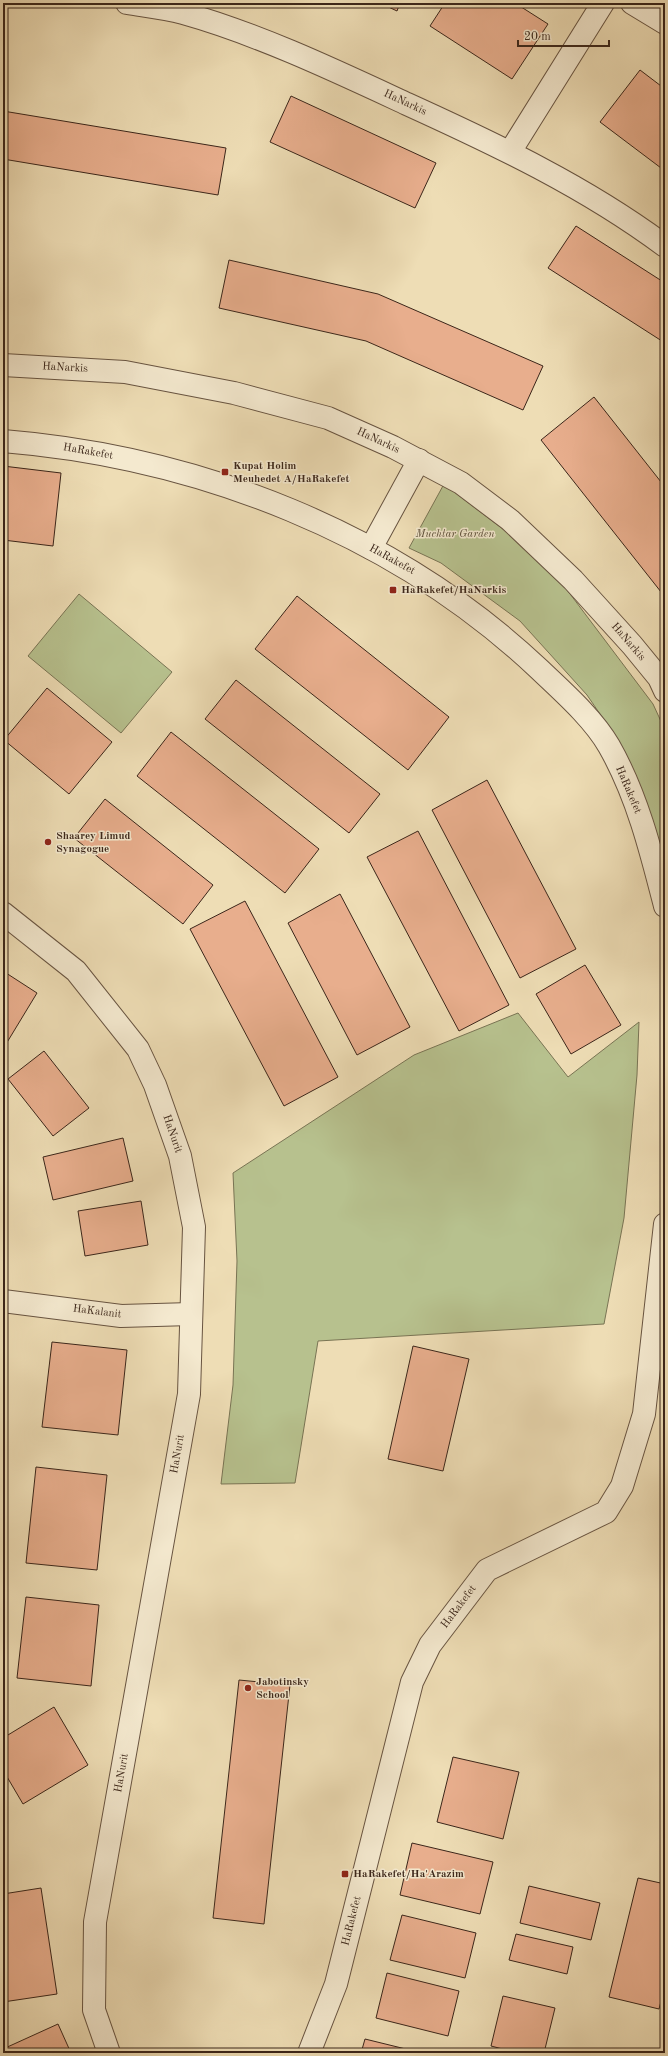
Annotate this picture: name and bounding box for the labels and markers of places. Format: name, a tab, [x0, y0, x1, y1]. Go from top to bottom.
place label: Kupat Holim Meuhedet A/HaRakefet	[233, 461, 350, 485]
marker: Kupat Holim Meuhedet A/HaRakefet	[220, 467, 230, 477]
marker: HaRakefet/HaNarkis	[388, 585, 398, 595]
place label: HaRakefet/HaNarkis	[401, 585, 506, 596]
place label: Shaarey Limud Synagogue	[56, 831, 130, 855]
marker: Shaarey Limud Synagogue	[43, 837, 53, 847]
place label: Jabotinsky School	[256, 1677, 309, 1701]
marker: Jabotinsky School	[243, 1683, 253, 1693]
marker: HaRakefet/Ha'Arazim	[340, 1869, 350, 1879]
place label: HaRakefet/Ha'Arazim	[353, 1869, 464, 1880]

